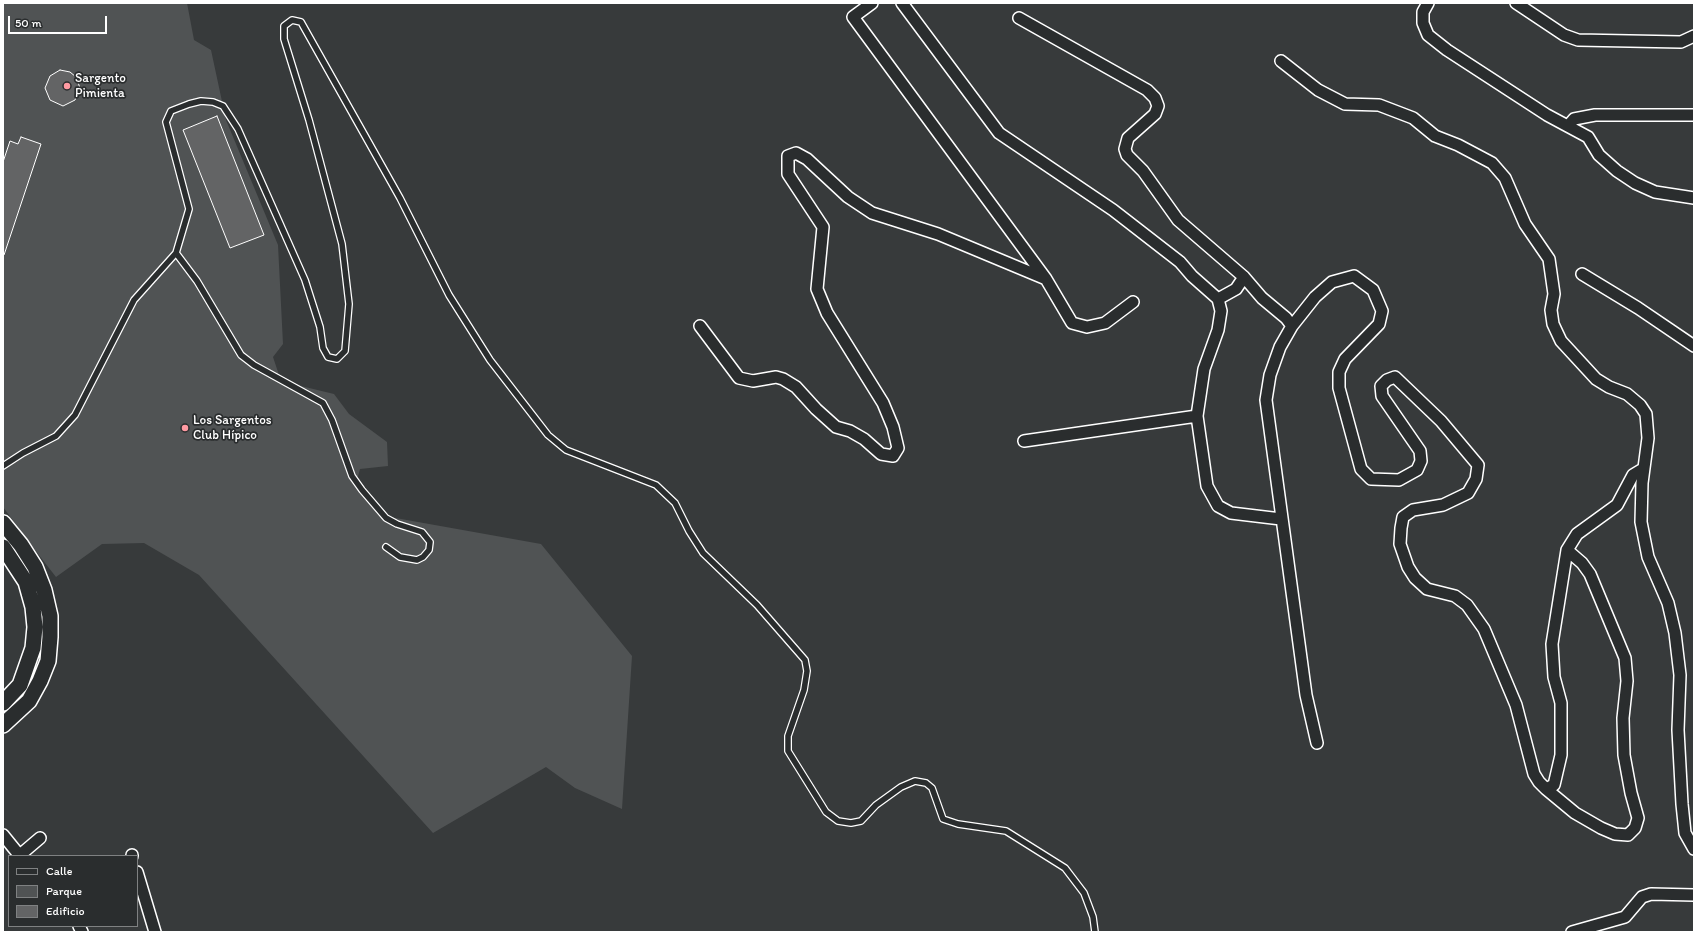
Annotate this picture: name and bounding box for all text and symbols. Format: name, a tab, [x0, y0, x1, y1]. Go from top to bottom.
scale bar	[10, 8, 109, 34]
text: 50 m	[15, 16, 41, 30]
place label: Sargento Pimienta	[75, 71, 126, 102]
marker: Sargento Pimienta	[62, 81, 72, 91]
place label: Los Sargentos Club Hípico	[193, 413, 272, 444]
marker: Los Sargentos Club Hípico	[180, 423, 190, 433]
legend	[8, 855, 138, 927]
text: Calle	[46, 864, 72, 878]
text: Parque	[46, 884, 82, 898]
text: Edificio	[46, 904, 85, 918]

